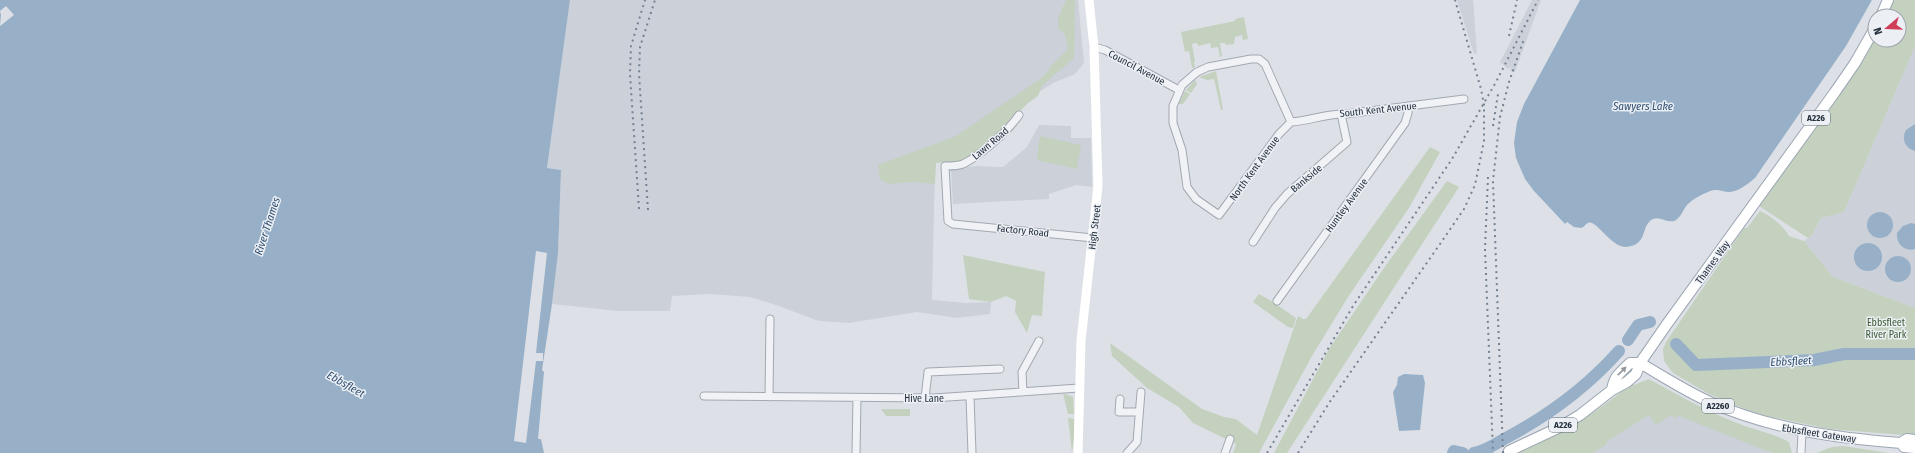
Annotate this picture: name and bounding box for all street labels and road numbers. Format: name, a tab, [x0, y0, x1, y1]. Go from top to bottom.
street label: Council Avenue	[1106, 48, 1167, 88]
street label: South Kent Avenue	[1339, 100, 1417, 120]
road number: A226	[1802, 111, 1830, 125]
street label: Lawn Road	[970, 125, 1011, 163]
street label: North Kent Avenue	[1227, 134, 1282, 203]
street label: Bankside	[1288, 162, 1325, 195]
street label: Huntley Avenue	[1323, 176, 1371, 235]
street label: High Street	[1086, 203, 1104, 250]
street label: Factory Road	[996, 222, 1050, 240]
street label: Thames Way	[1693, 238, 1733, 287]
street label: Hive Lane	[904, 393, 944, 405]
road number: A2260	[1702, 399, 1734, 413]
road number: A226	[1549, 418, 1577, 432]
street label: Ebbsfleet Gateway	[1781, 422, 1857, 446]

